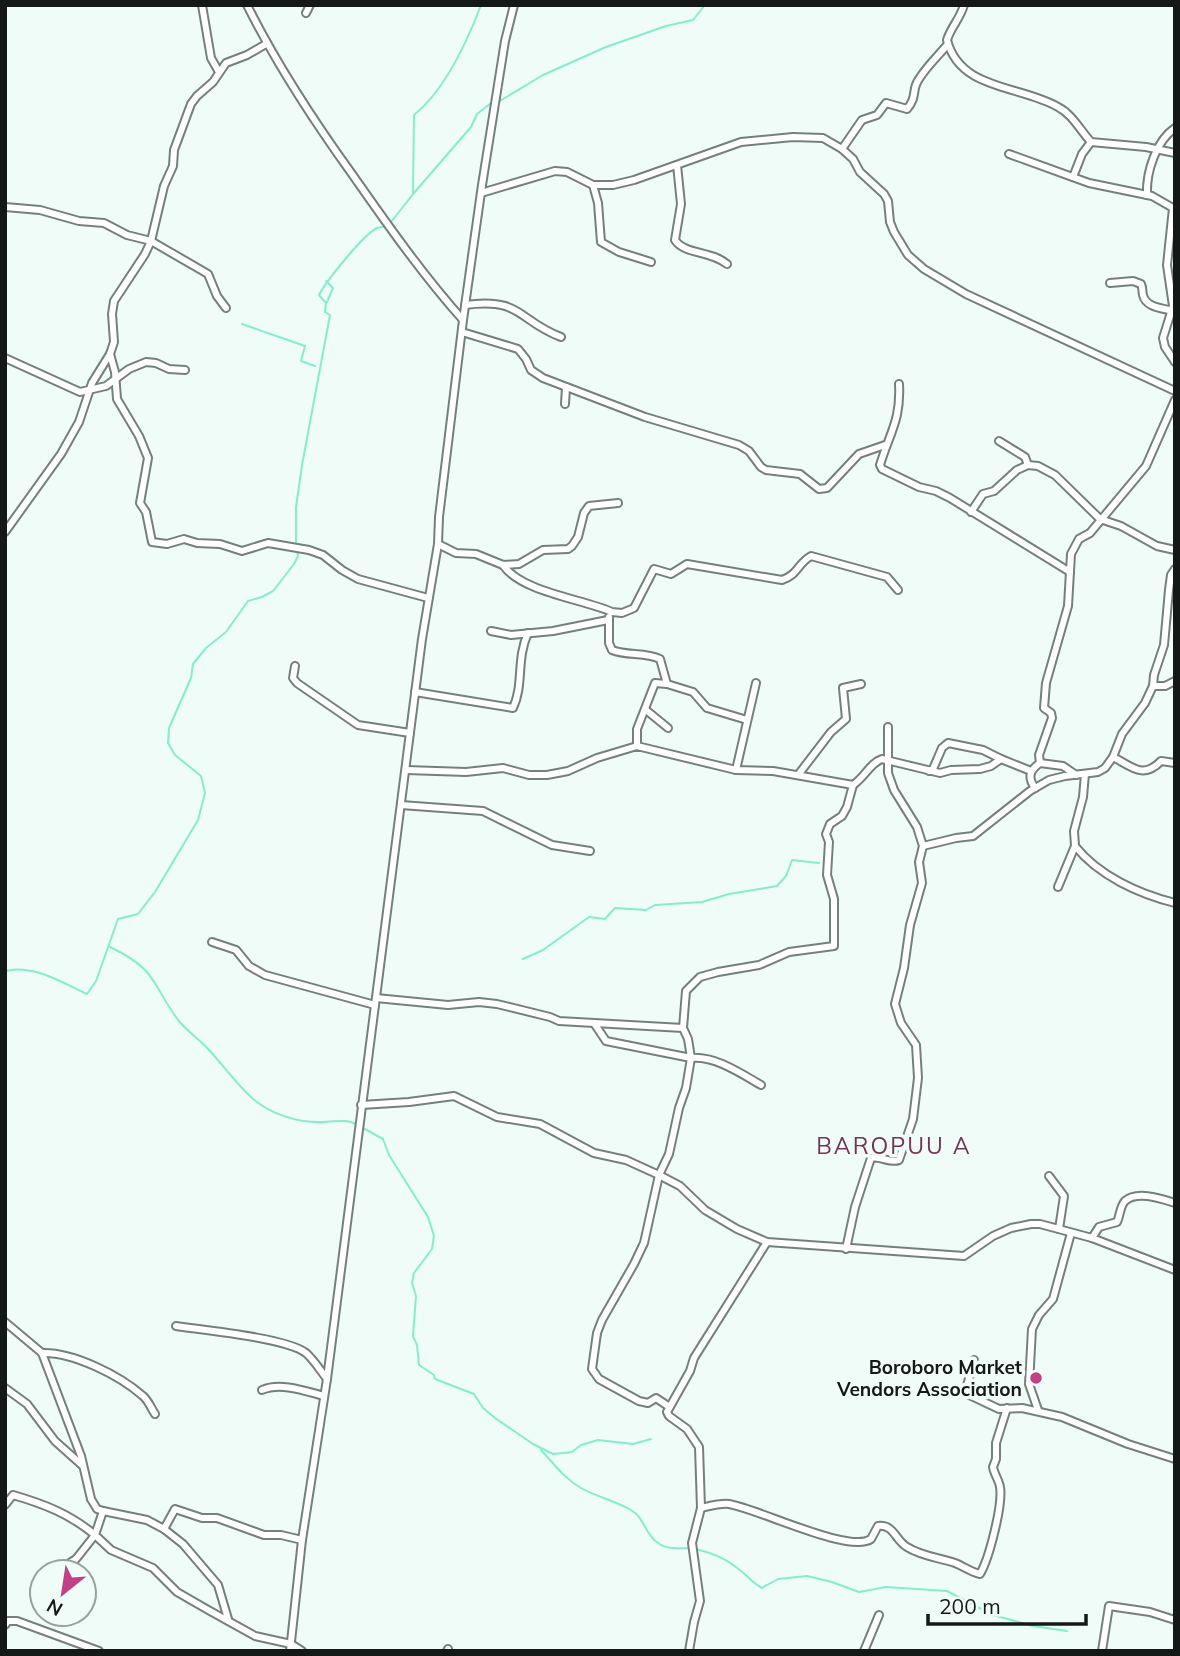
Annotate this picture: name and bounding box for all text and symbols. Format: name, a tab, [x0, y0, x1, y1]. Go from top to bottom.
district label: BAROPUU A	[816, 1131, 972, 1160]
place label: Boroboro Market Vendors Association	[836, 1355, 1022, 1401]
marker: Boroboro Market Vendors Association	[1028, 1370, 1044, 1386]
north arrow	[28, 1558, 98, 1628]
scale bar	[928, 1582, 1086, 1626]
text: 200 m	[939, 1593, 1001, 1619]
text: N	[42, 1594, 67, 1622]

